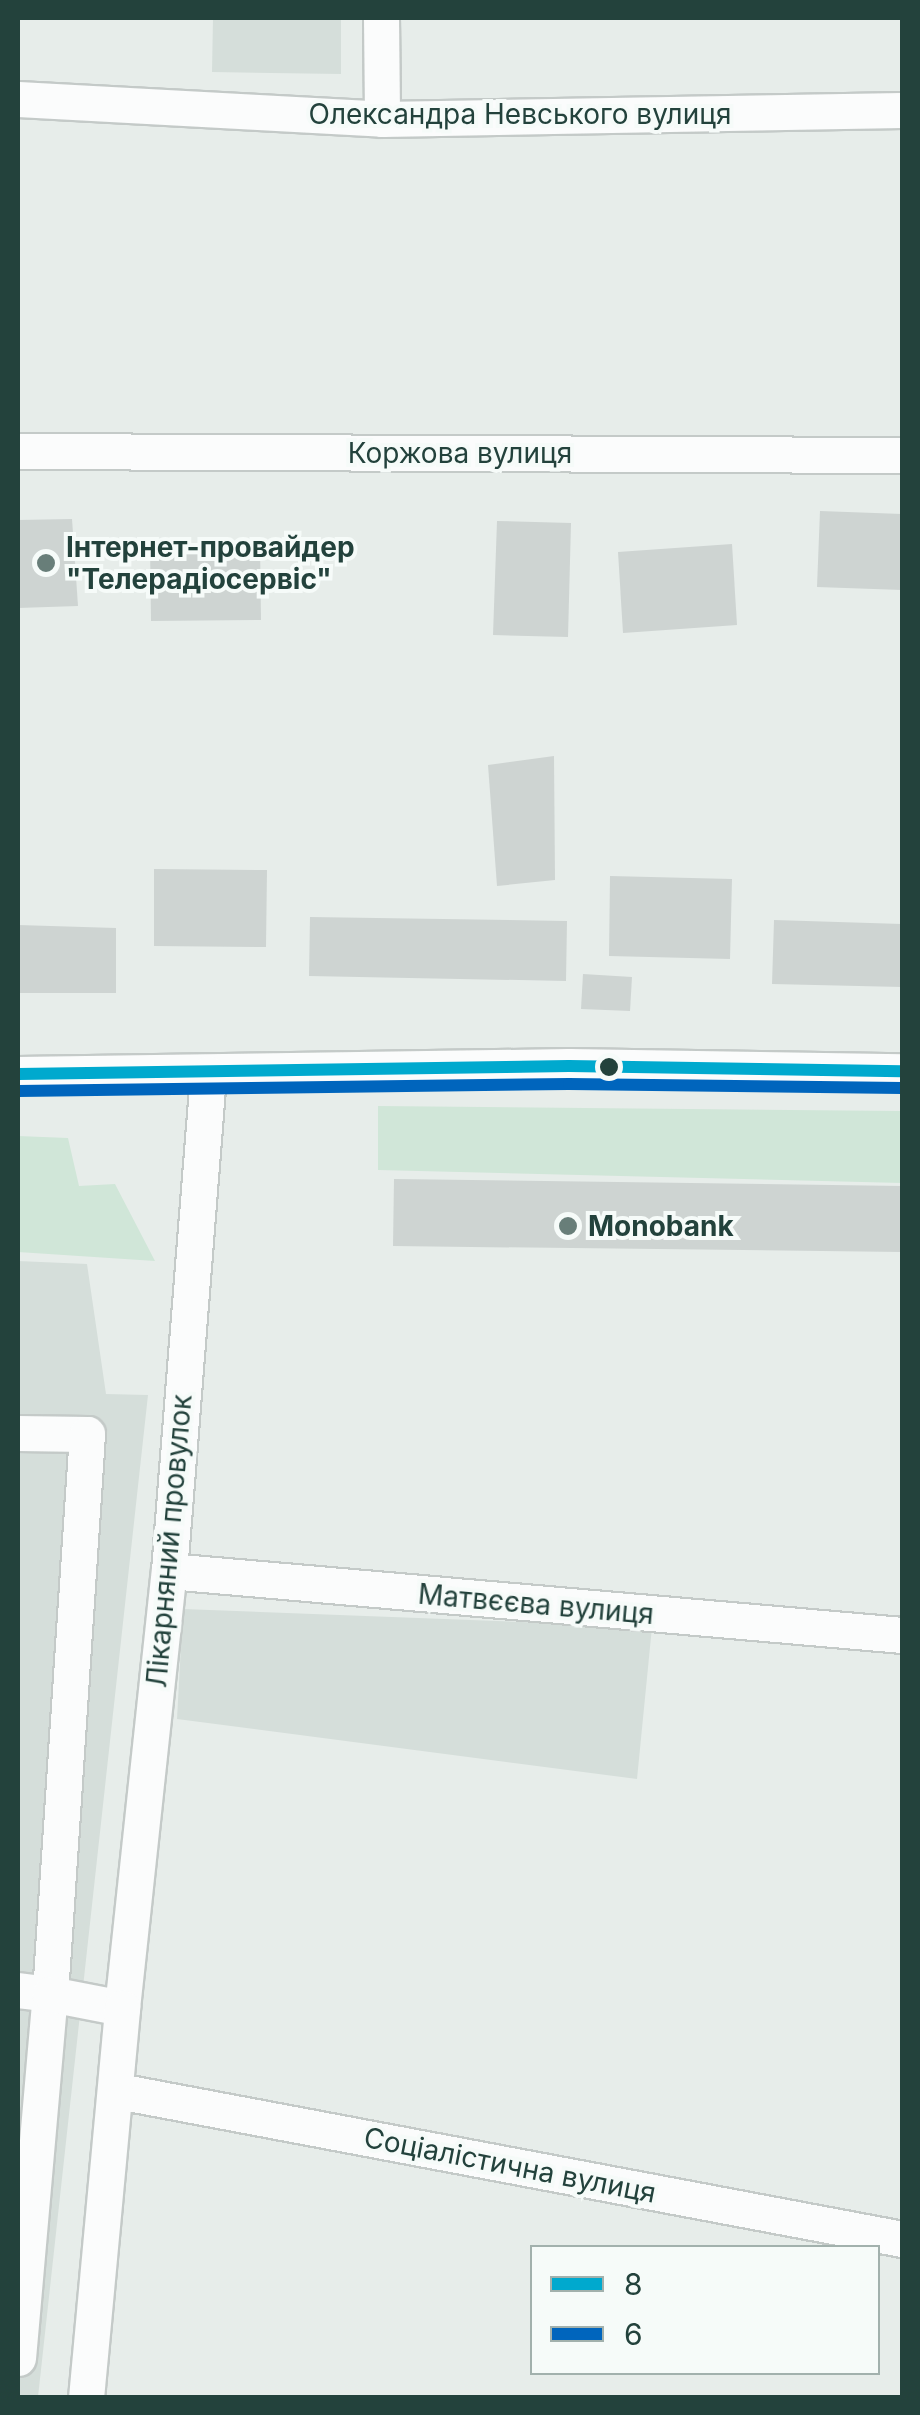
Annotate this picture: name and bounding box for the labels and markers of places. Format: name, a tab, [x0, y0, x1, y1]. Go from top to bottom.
place label: Інтернет-провайдер "Телерадіосервіс"	[66, 530, 355, 596]
marker: Інтернет-провайдер "Телерадіосервіс"	[35, 552, 57, 574]
unlabelled marker	[599, 1057, 619, 1077]
place label: Monobank	[588, 1209, 734, 1243]
marker: Monobank	[557, 1215, 579, 1237]

